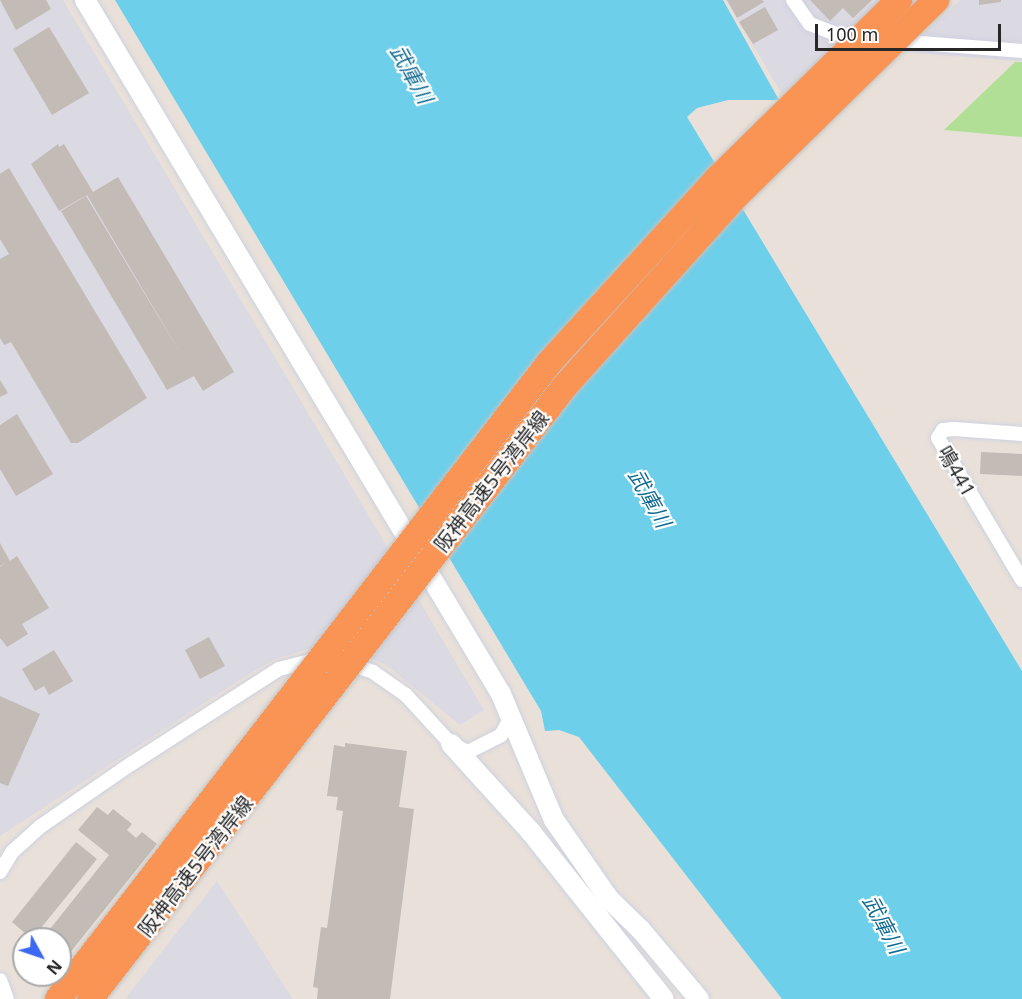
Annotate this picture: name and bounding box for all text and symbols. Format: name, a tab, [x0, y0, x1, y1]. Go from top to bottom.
scale bar	[818, 12, 1004, 50]
text: 100 m	[826, 22, 878, 46]
water label: 武庫川	[386, 40, 438, 108]
street label: 阪神高速5号湾岸線	[429, 406, 553, 556]
street label: 鳴441	[933, 441, 981, 501]
water label: 武庫川	[624, 464, 676, 532]
street label: 阪神高速5号湾岸線	[133, 791, 257, 941]
water label: 武庫川	[858, 890, 910, 958]
north arrow	[12, 927, 72, 987]
text: N	[42, 955, 67, 979]

